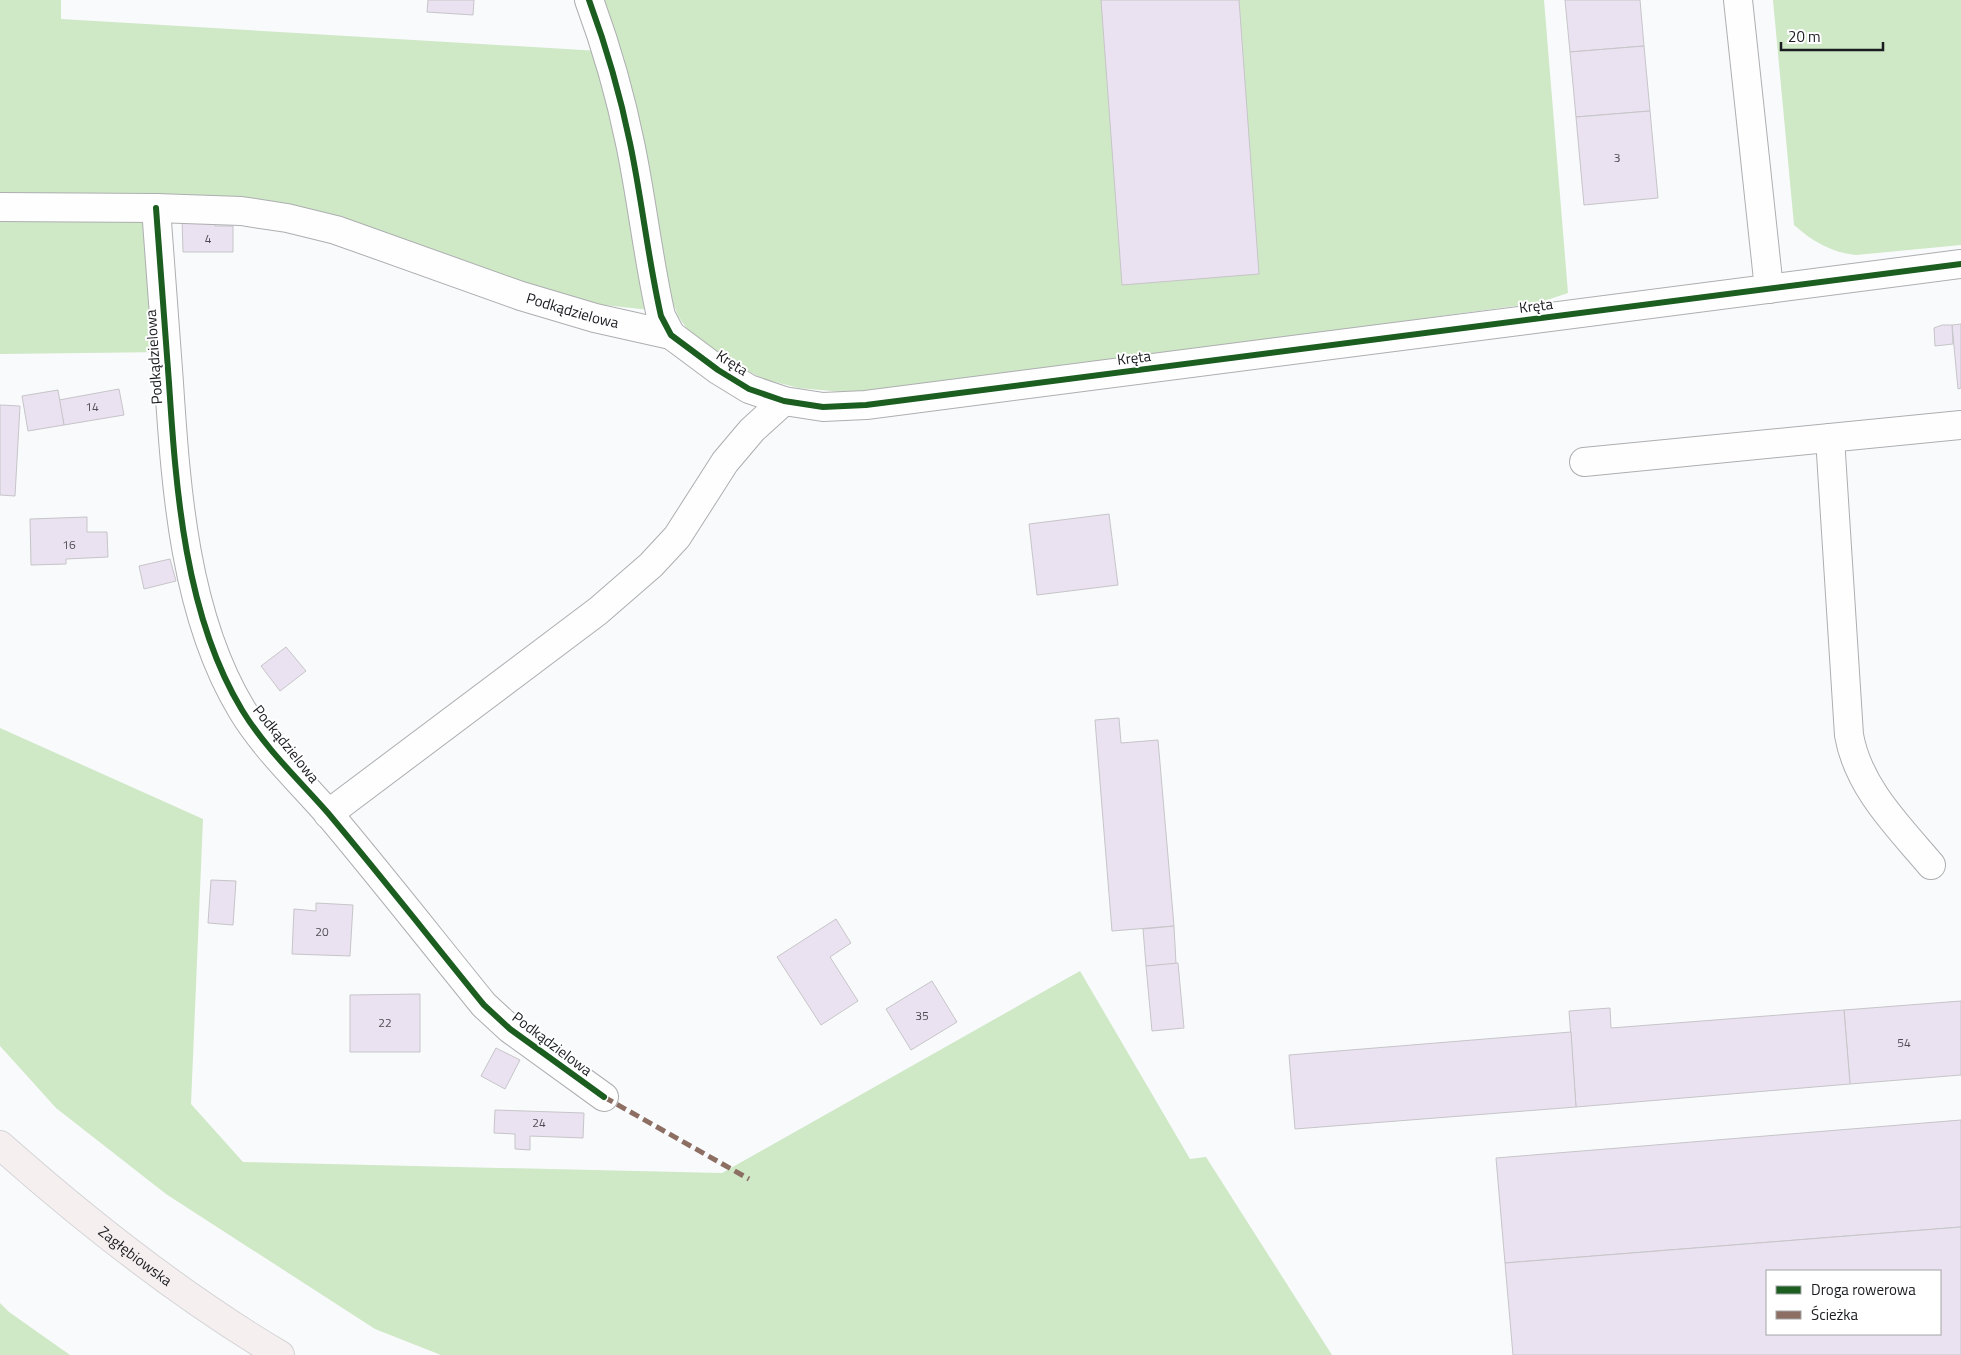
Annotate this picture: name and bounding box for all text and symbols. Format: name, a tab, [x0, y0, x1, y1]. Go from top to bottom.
scale bar	[1781, 20, 1884, 52]
text: 20 m	[1788, 25, 1821, 48]
house number: 3	[1614, 148, 1620, 167]
house number: 4	[205, 229, 212, 248]
street label: Podkądzielowa	[524, 286, 621, 334]
street label: Kręta	[1518, 292, 1555, 319]
street label: Podkądzielowa	[139, 308, 168, 405]
street label: Kręta	[712, 344, 753, 382]
street label: Kręta	[1116, 344, 1153, 371]
house number: 14	[85, 397, 99, 416]
house number: 16	[62, 535, 76, 554]
street label: Podkądzielowa	[248, 699, 326, 788]
house number: 20	[315, 922, 329, 941]
street label: Podkądzielowa	[507, 1006, 598, 1082]
house number: 35	[915, 1006, 929, 1025]
house number: 22	[378, 1013, 392, 1032]
house number: 54	[1897, 1033, 1911, 1052]
house number: 24	[532, 1113, 546, 1132]
street label: Zagłębiowska	[93, 1220, 177, 1292]
legend	[1766, 1270, 1941, 1335]
text: Droga rowerowa	[1811, 1278, 1916, 1301]
text: Ścieżka	[1811, 1303, 1858, 1326]

